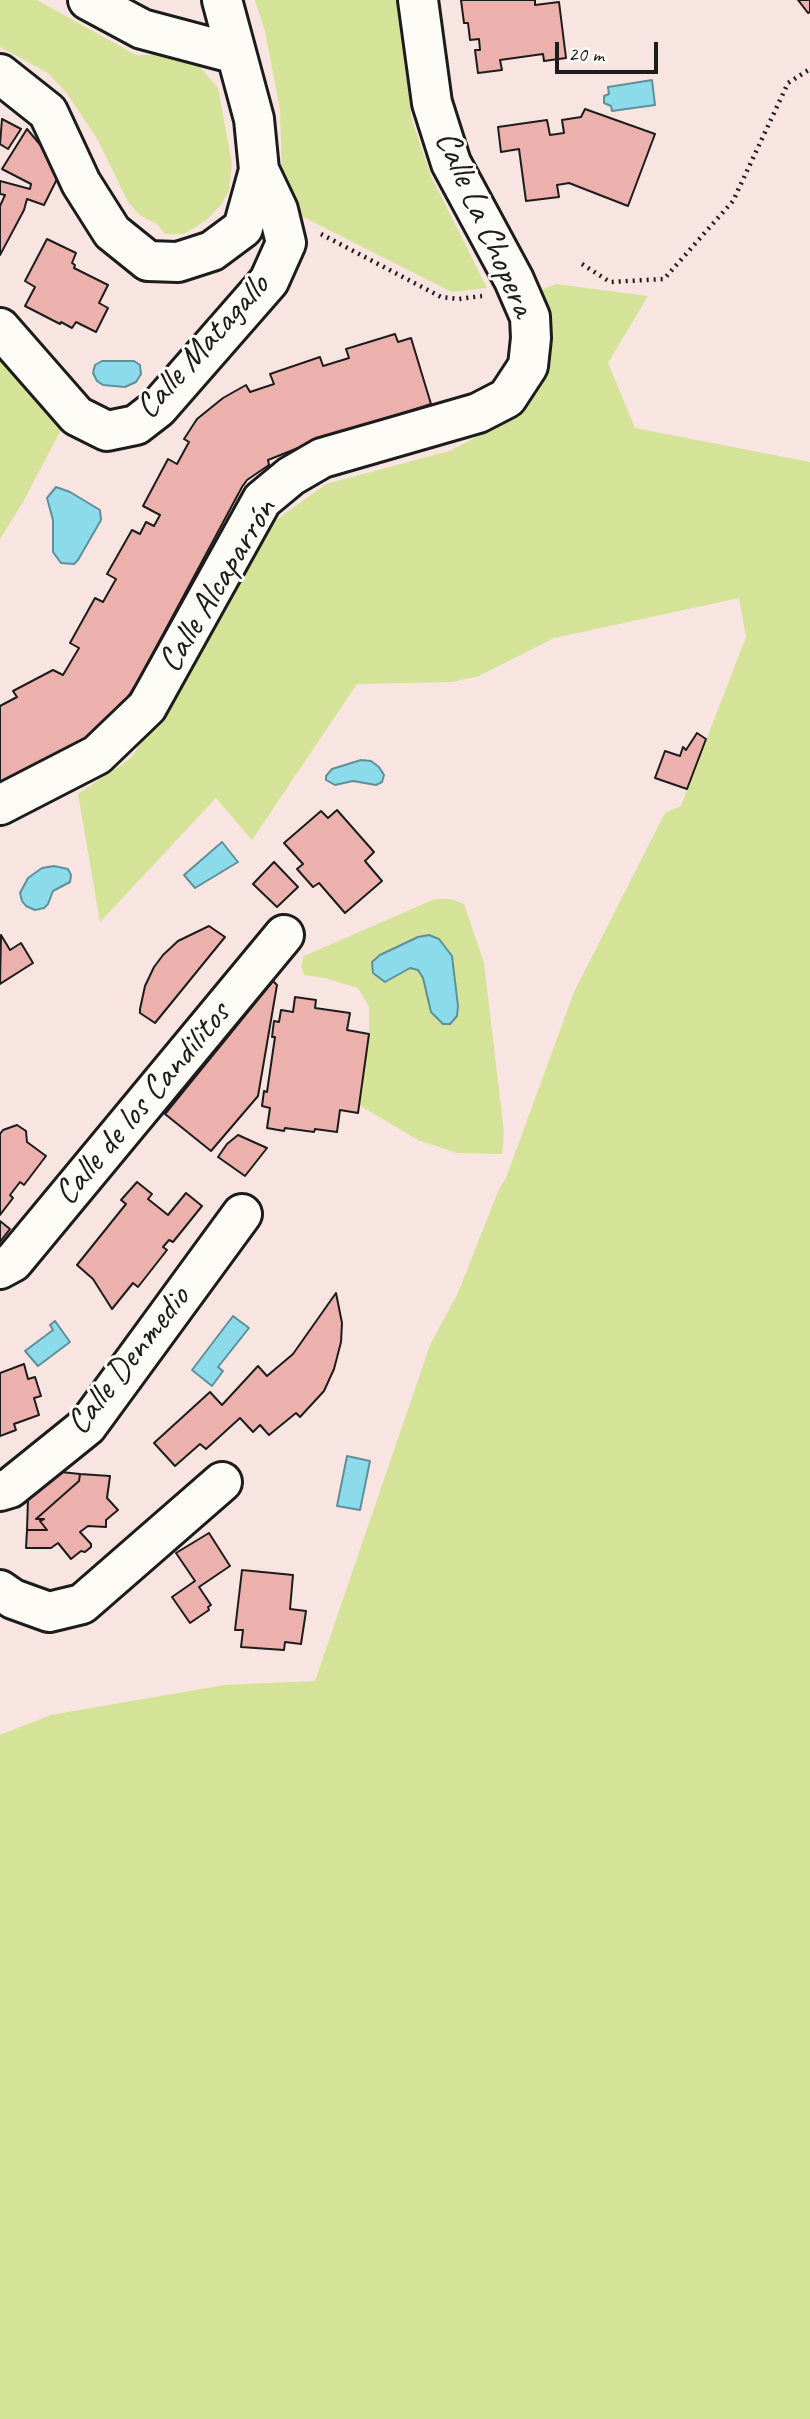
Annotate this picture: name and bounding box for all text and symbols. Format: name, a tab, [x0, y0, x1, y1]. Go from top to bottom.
scale bar	[558, 28, 661, 72]
text: 20 m	[568, 41, 604, 67]
street label: Calle La Chopera	[424, 125, 544, 323]
street label: Calle Matagallo	[127, 266, 279, 428]
street label: Calle Alcaparrón	[150, 492, 286, 680]
street label: Calle de los Candilitos	[46, 994, 240, 1214]
street label: Calle Denmedio	[58, 1278, 200, 1444]

